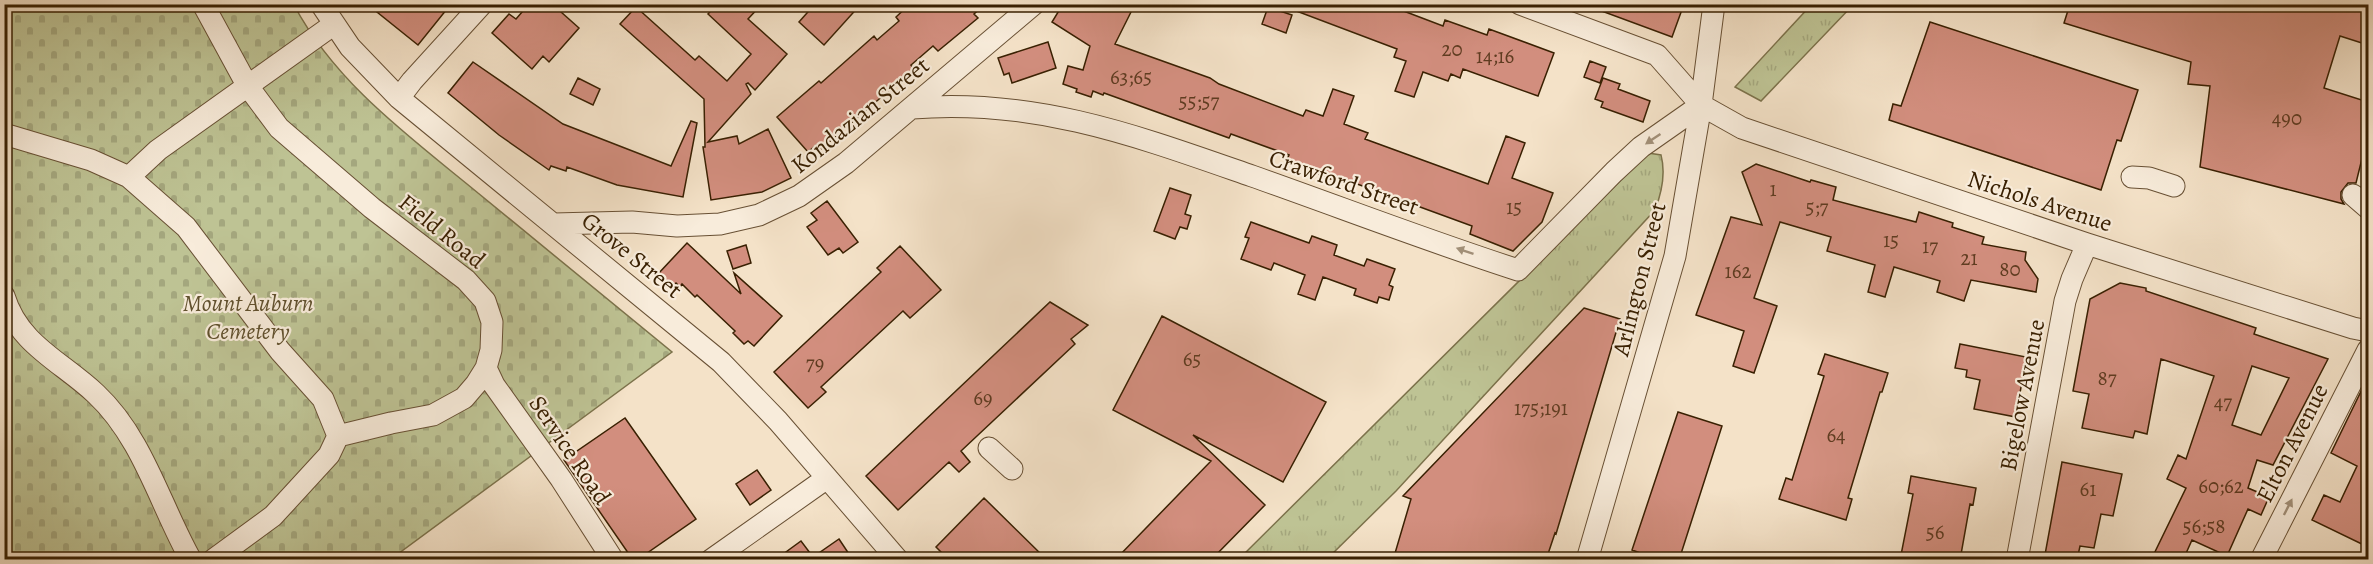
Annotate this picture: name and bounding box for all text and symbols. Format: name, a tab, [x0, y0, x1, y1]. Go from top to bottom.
house number: 20	[1441, 35, 1463, 63]
house number: 14;16	[1476, 42, 1515, 70]
street label: Kondazian Street	[784, 49, 936, 181]
house number: 63;65	[1110, 63, 1152, 91]
house number: 55;57	[1179, 87, 1220, 115]
house number: 490	[2272, 104, 2302, 132]
one-way arrow	[1645, 133, 1661, 144]
street label: Crawford Street	[1265, 141, 1423, 223]
street label: Nichols Avenue	[1964, 163, 2116, 239]
house number: 1	[1769, 175, 1777, 203]
street label: Field Road	[392, 186, 492, 276]
house number: 15	[1506, 193, 1522, 221]
house number: 5;7	[1806, 193, 1829, 221]
street label: Arlington Street	[1604, 199, 1674, 360]
street label: Grove Street	[575, 205, 689, 306]
house number: 15	[1883, 226, 1899, 254]
house number: 17	[1922, 232, 1938, 260]
house number: 21	[1960, 244, 1978, 272]
one-way arrow	[1456, 246, 1474, 256]
house number: 80	[1999, 255, 2021, 283]
house number: 162	[1725, 257, 1751, 285]
park label: Mount Auburn Cemetery	[183, 287, 313, 347]
street label: Bigelow Avenue	[1992, 316, 2052, 474]
house number: 65	[1183, 345, 1201, 373]
house number: 79	[806, 349, 824, 377]
house number: 87	[2097, 364, 2117, 392]
street label: Elton Avenue	[2248, 378, 2336, 508]
house number: 69	[973, 384, 993, 412]
house number: 47	[2214, 388, 2232, 416]
street label: Service Road	[522, 389, 618, 511]
house number: 175;191	[1514, 394, 1568, 422]
house number: 64	[1826, 421, 1846, 449]
house number: 60;62	[2198, 472, 2244, 500]
house number: 61	[2080, 475, 2096, 503]
one-way arrow	[2283, 499, 2293, 516]
house number: 56;58	[2183, 512, 2225, 540]
house number: 56	[1926, 518, 1945, 546]

